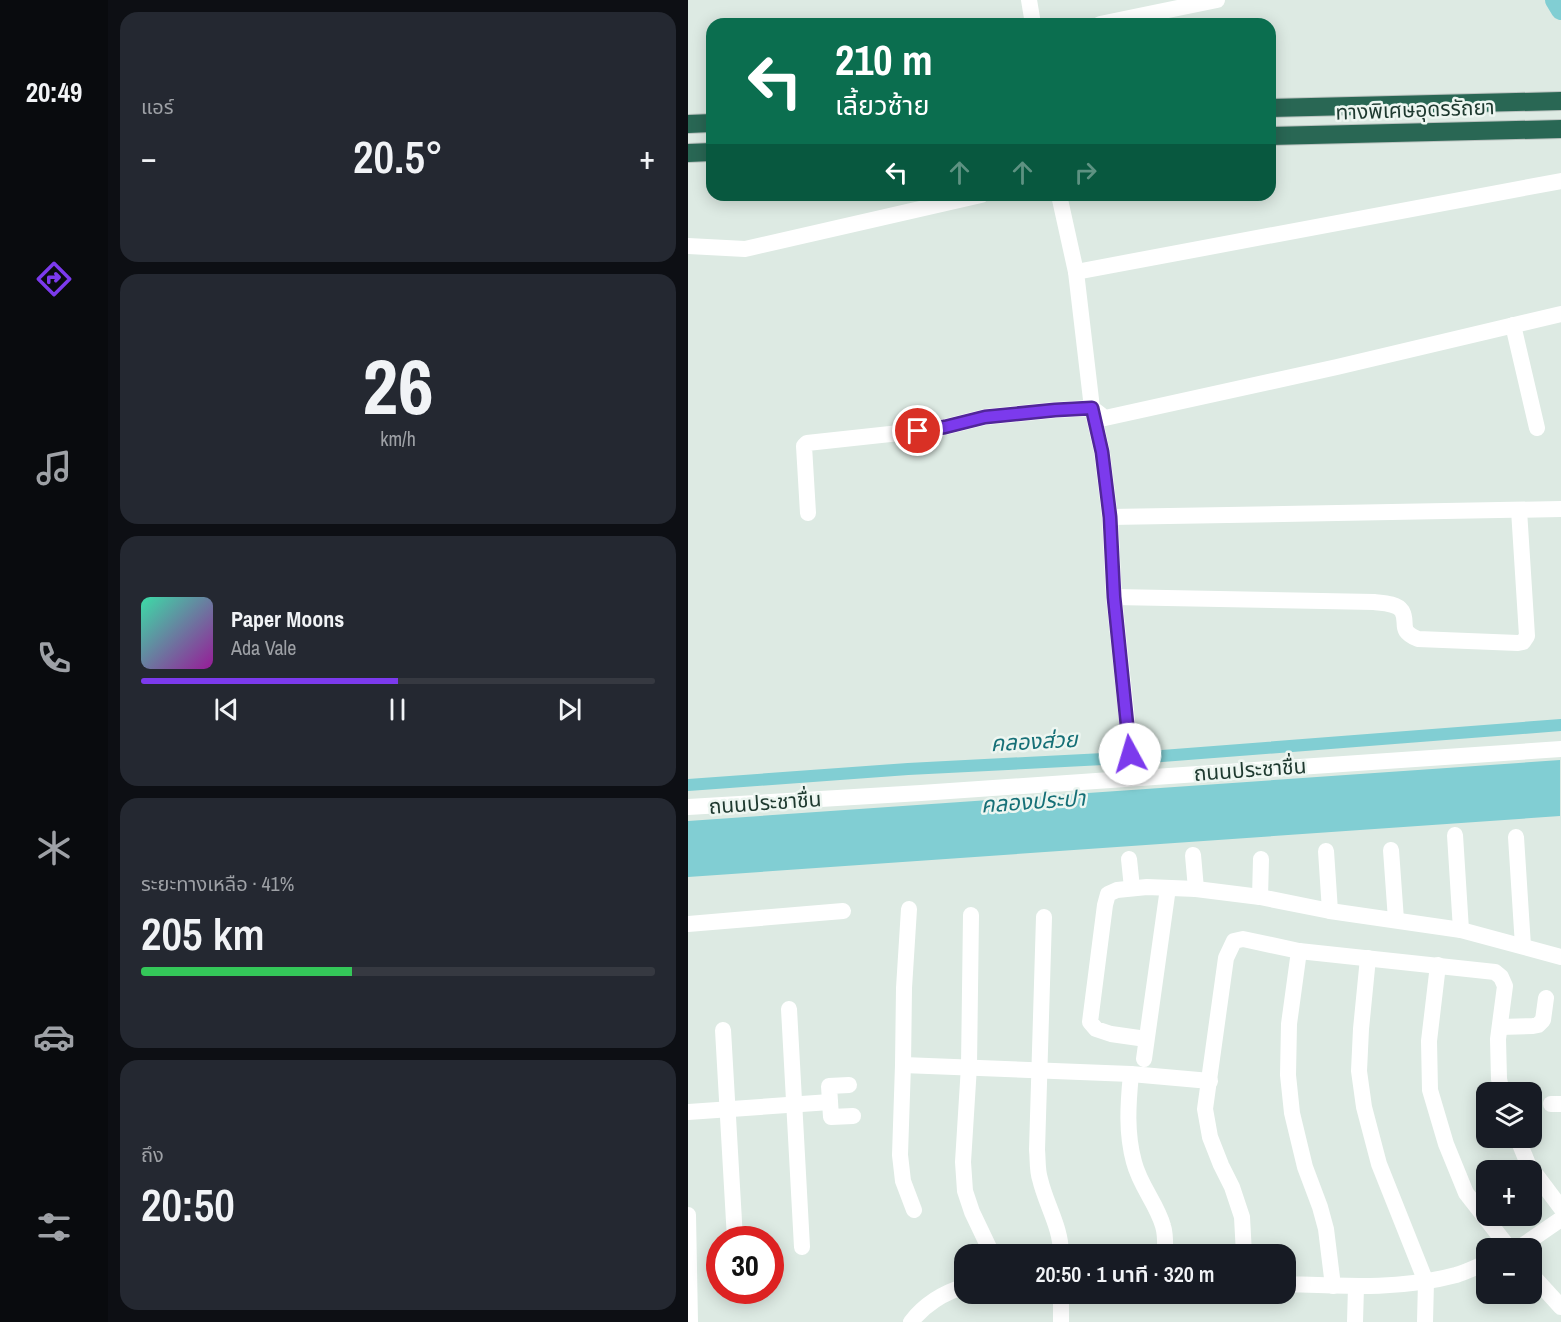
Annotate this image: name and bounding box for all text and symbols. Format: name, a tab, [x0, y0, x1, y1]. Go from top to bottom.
text: 210 m	[835, 32, 933, 88]
icon: left	[736, 42, 814, 120]
text: 20:49	[26, 74, 82, 110]
text: เลี้ยวซ้าย	[835, 87, 929, 123]
street label: ทางพิเศษอุดรรัถยา	[1335, 92, 1495, 127]
text: แอร์	[141, 93, 173, 120]
text: 20.5°	[353, 126, 443, 187]
text: −	[141, 135, 157, 179]
text: +	[639, 135, 655, 179]
icon: left	[880, 156, 913, 189]
icon: ahead	[943, 156, 976, 189]
icon: ahead	[1006, 156, 1039, 189]
icon: right	[1069, 156, 1102, 189]
icon: directions	[33, 258, 75, 300]
text: 26	[362, 333, 434, 438]
pin	[892, 405, 943, 456]
icon: arrive	[901, 414, 934, 447]
text: km/h	[380, 425, 416, 452]
icon: music	[33, 447, 75, 489]
text: Paper Moons	[231, 604, 344, 634]
text: Ada Vale	[231, 634, 296, 661]
icon: phone	[33, 637, 75, 679]
icon: previous	[210, 693, 243, 726]
icon: pause	[381, 693, 414, 726]
icon: next	[553, 693, 586, 726]
position arrow	[1098, 722, 1162, 786]
water label: คลองส่วย	[990, 724, 1080, 758]
street label: ถนนประชาชื่น	[1193, 751, 1307, 788]
water label: คลองประปา	[980, 782, 1087, 820]
street label: ถนนประชาชื่น	[708, 784, 822, 821]
icon: climate	[33, 827, 75, 869]
text: ระยะทางเหลือ · 41%	[141, 870, 294, 897]
text: 205 km	[141, 903, 265, 964]
icon: car	[33, 1016, 75, 1058]
map controls	[1476, 1082, 1542, 1304]
button: layers	[1476, 1082, 1542, 1148]
text: ถึง	[141, 1141, 164, 1168]
button: +	[1476, 1160, 1542, 1226]
text: 20:50	[141, 1174, 235, 1235]
icon: filters	[33, 1206, 75, 1248]
speed limit sign: 30	[706, 1226, 784, 1304]
button: −	[1476, 1238, 1542, 1304]
text: 20:50 · 1 นาที · 320 m	[1036, 1259, 1214, 1289]

